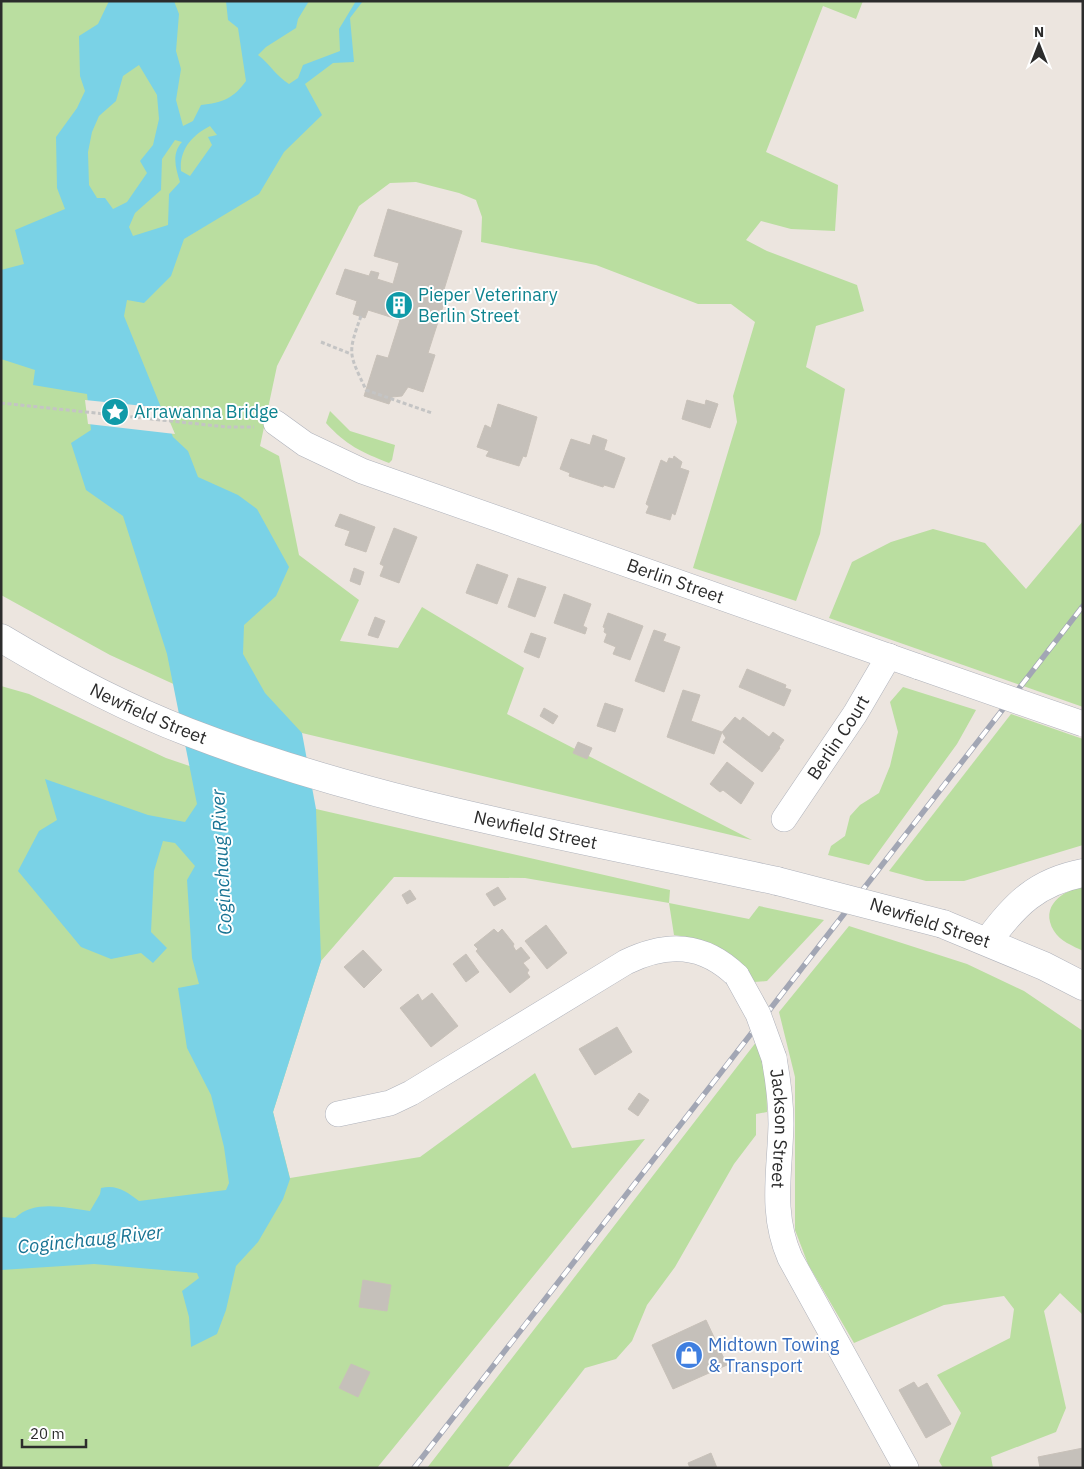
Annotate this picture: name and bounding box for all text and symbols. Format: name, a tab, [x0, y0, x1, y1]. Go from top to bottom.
north arrow	[1014, 20, 1064, 70]
text: N	[1034, 23, 1044, 41]
place label: Pieper Veterinary Berlin Street	[418, 283, 558, 327]
building icon: Pieper Veterinary Berlin Street	[384, 290, 414, 320]
place icon: Arrawanna Bridge	[100, 397, 130, 427]
place label: Arrawanna Bridge	[134, 400, 279, 423]
street label: Berlin Street	[624, 553, 727, 608]
street label: Newfield Street	[86, 678, 210, 749]
street label: Berlin Court	[802, 691, 874, 784]
water label: Coginchaug River	[205, 788, 237, 935]
street label: Newfield Street	[472, 805, 599, 854]
street label: Newfield Street	[867, 892, 993, 953]
street label: Jackson Street	[765, 1067, 793, 1189]
water label: Coginchaug River	[16, 1219, 165, 1259]
place label: Midtown Towing & Transport	[708, 1333, 840, 1377]
shop icon: Midtown Towing & Transport	[674, 1340, 704, 1370]
scale bar	[22, 1416, 86, 1448]
text: 20 m	[30, 1424, 65, 1443]

